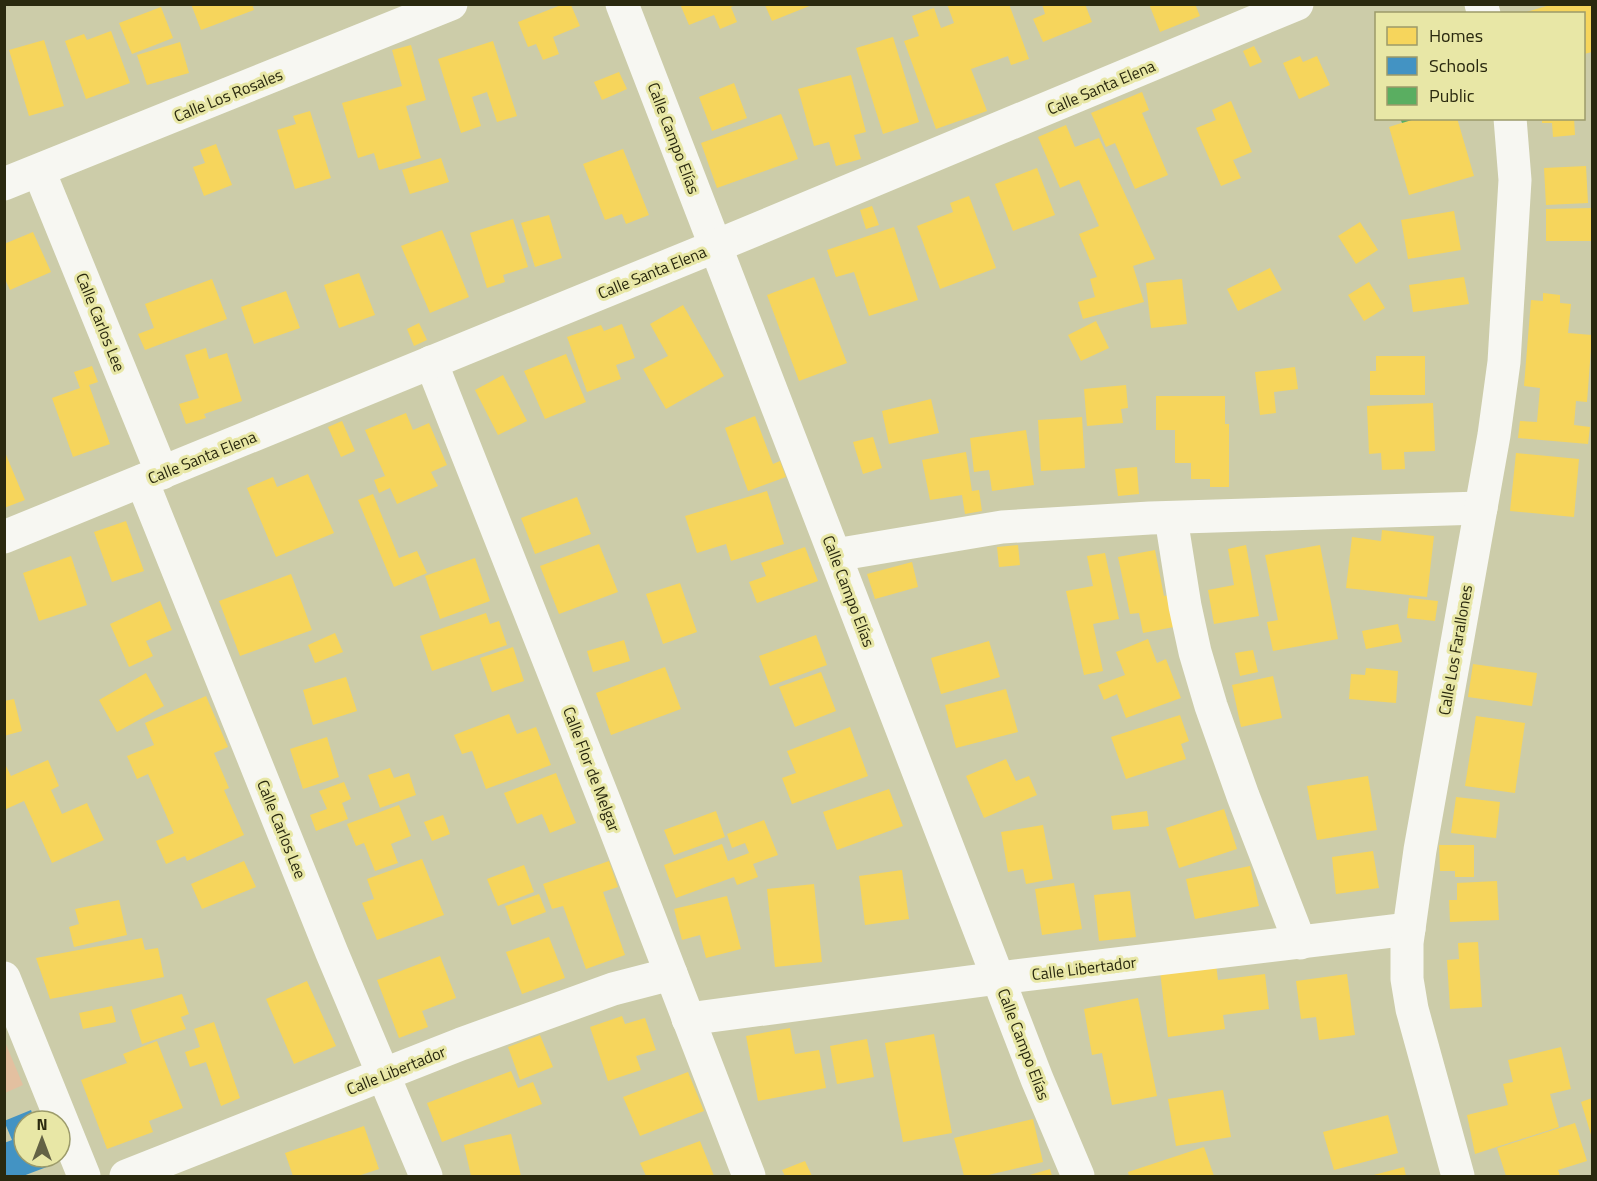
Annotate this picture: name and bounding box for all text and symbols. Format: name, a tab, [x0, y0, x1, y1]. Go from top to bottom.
legend	[1375, 12, 1585, 120]
text: Homes	[1429, 22, 1483, 49]
text: Schools	[1429, 52, 1488, 79]
street label: Calle Santa Elena	[1043, 53, 1159, 121]
street label: Calle Los Rosales	[170, 62, 286, 128]
street label: Calle Campo Elías	[642, 79, 706, 197]
text: Public	[1429, 82, 1475, 109]
street label: Calle Santa Elena	[594, 239, 710, 305]
street label: Calle Carlos Lee	[70, 269, 132, 375]
street label: Calle Santa Elena	[144, 424, 260, 490]
street label: Calle Campo Elías	[817, 532, 881, 650]
street label: Calle Los Farallones	[1432, 583, 1478, 717]
street label: Calle Flor de Melgar	[557, 703, 627, 835]
street label: Calle Carlos Lee	[251, 776, 313, 882]
street label: Calle Libertador	[1030, 950, 1138, 986]
street label: Calle Campo Elías	[992, 985, 1056, 1103]
street label: Calle Libertador	[343, 1039, 450, 1101]
north arrow	[12, 1109, 72, 1169]
text: N	[36, 1112, 48, 1136]

